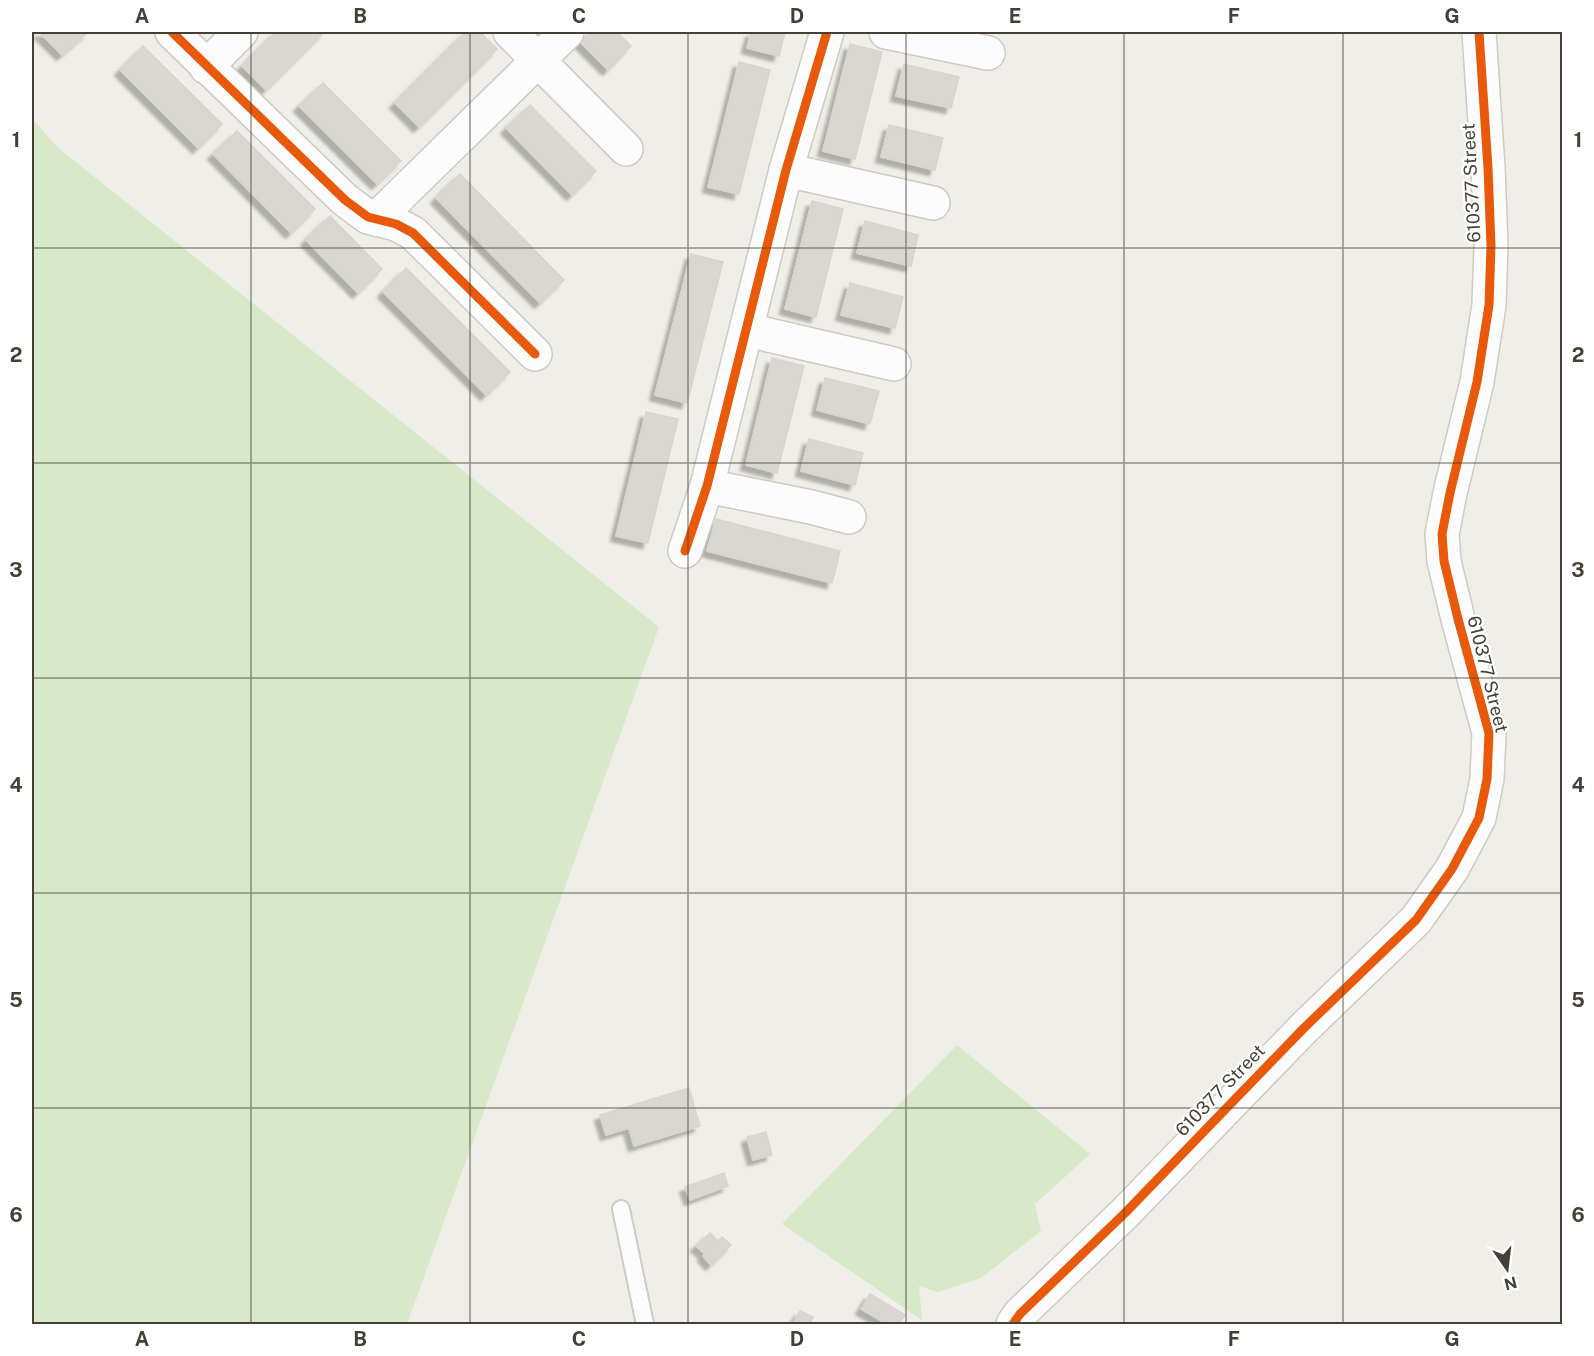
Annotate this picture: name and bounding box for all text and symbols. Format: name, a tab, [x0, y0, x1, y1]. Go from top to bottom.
text: A	[135, 4, 149, 28]
text: B	[353, 4, 367, 28]
text: C	[572, 4, 586, 28]
text: D	[790, 4, 804, 28]
text: E	[1009, 4, 1021, 28]
text: F	[1228, 4, 1240, 28]
text: G	[1444, 4, 1460, 28]
street label: 610377 Street	[1457, 123, 1485, 243]
text: 1	[12, 128, 20, 152]
text: 1	[1574, 128, 1582, 152]
text: 2	[10, 343, 22, 367]
text: 2	[1572, 343, 1584, 367]
text: 3	[9, 558, 23, 582]
text: 3	[1571, 558, 1585, 582]
street label: 610377 Street	[1463, 614, 1513, 734]
text: 4	[9, 773, 23, 797]
text: 4	[1571, 773, 1585, 797]
text: 5	[9, 988, 23, 1012]
text: 5	[1571, 988, 1585, 1012]
street label: 610377 Street	[1171, 1040, 1269, 1140]
text: 6	[9, 1203, 23, 1227]
text: 6	[1571, 1203, 1585, 1227]
north arrow	[1477, 1239, 1537, 1299]
text: N	[1502, 1272, 1519, 1294]
text: A	[135, 1327, 149, 1351]
text: B	[353, 1327, 367, 1351]
text: C	[572, 1327, 586, 1351]
text: D	[790, 1327, 804, 1351]
text: E	[1009, 1327, 1021, 1351]
text: F	[1228, 1327, 1240, 1351]
text: G	[1444, 1327, 1460, 1351]

